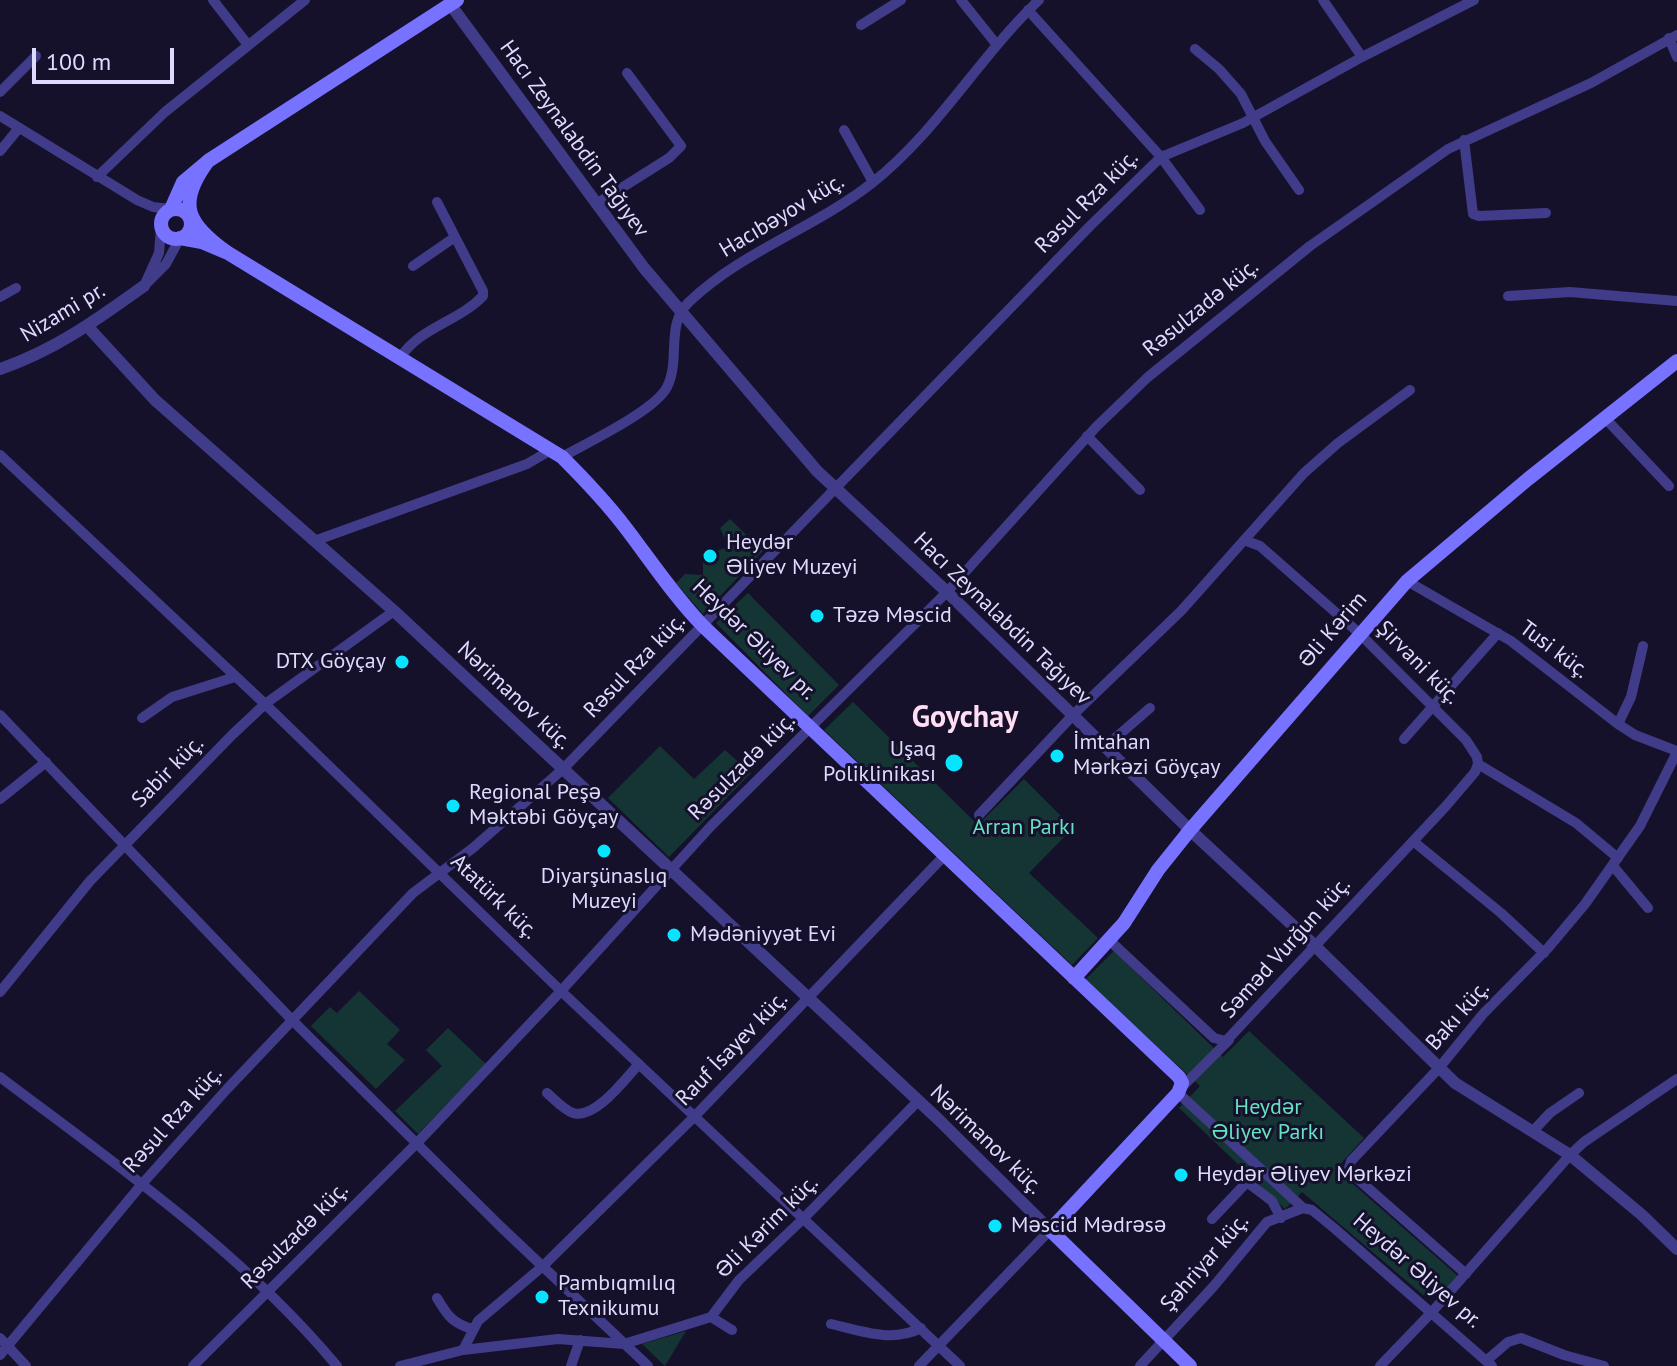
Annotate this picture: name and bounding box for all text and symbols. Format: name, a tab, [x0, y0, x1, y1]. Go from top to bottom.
scale bar	[36, 32, 178, 82]
street label: Hacı Zeynalabdin Tağıyev	[494, 35, 654, 243]
text: 100 m	[46, 46, 111, 77]
street label: Rəsul Rza küç.	[1030, 145, 1144, 259]
street label: Hacıbəyov küç.	[715, 168, 849, 264]
street label: Rəsulzadə küç.	[1138, 254, 1264, 362]
street label: Nizami pr.	[16, 278, 110, 348]
street label: Hacı Zeynalabdin Tağıyev	[908, 527, 1096, 711]
place label: Heydər Əliyev Muzeyi	[726, 530, 858, 582]
marker: Heydər Əliyev Muzeyi	[701, 547, 719, 565]
street label: Heydər Əliyev pr.	[687, 574, 821, 706]
street label: Əli Kərim	[1293, 587, 1373, 673]
place label: Təzə Məscid	[833, 603, 952, 629]
marker: Təzə Məscid	[808, 607, 826, 625]
street label: Rəsul Rza küç.	[579, 608, 691, 724]
street label: Tusi küç.	[1514, 615, 1594, 685]
street label: Şirvani küç.	[1371, 616, 1465, 710]
street label: Nərimanov küç.	[452, 636, 576, 756]
place label: DTX Göyçay	[276, 649, 386, 675]
marker: DTX Göyçay	[393, 653, 411, 671]
district label: Goychay	[912, 700, 1018, 736]
street label: Rəsulzadə küç.	[683, 708, 801, 826]
place label: İmtahan Mərkəzi Göyçay	[1073, 730, 1221, 782]
street label: Sabir küç.	[127, 731, 209, 813]
place label: Uşaq Poliklinikası	[823, 737, 936, 788]
marker: İmtahan Mərkəzi Göyçay	[1048, 747, 1066, 765]
marker: Uşaq Poliklinikası	[943, 752, 965, 774]
place label: Regional Peşə Məktəbi Göyçay	[469, 780, 619, 832]
marker: Regional Peşə Məktəbi Göyçay	[444, 797, 462, 815]
park label: Arran Parkı	[972, 815, 1076, 841]
marker: Diyarşünaslıq Muzeyi	[595, 842, 613, 860]
street label: Atatürk küç.	[445, 849, 543, 945]
place label: Diyarşünaslıq Muzeyi	[541, 864, 667, 916]
street label: Səməd Vurğun küç.	[1216, 872, 1356, 1024]
place label: Mədəniyyət Evi	[690, 922, 836, 948]
marker: Mədəniyyət Evi	[665, 926, 683, 944]
street label: Bakı küç.	[1421, 976, 1495, 1056]
street label: Rauf İsayev küç.	[671, 986, 793, 1112]
street label: Rəsul Rza küç.	[118, 1061, 228, 1179]
street label: Nərimanov küç.	[924, 1080, 1048, 1200]
park label: Heydər Əliyev Parkı	[1212, 1095, 1324, 1146]
place label: Heydər Əliyev Mərkəzi	[1197, 1162, 1412, 1188]
marker: Heydər Əliyev Mərkəzi	[1172, 1166, 1190, 1184]
street label: Əli Kərim küç.	[710, 1170, 824, 1284]
street label: Rəsulzadə küç.	[236, 1177, 354, 1295]
street label: Heydər Əliyev pr.	[1347, 1208, 1487, 1334]
street label: Şəhriyar küç.	[1155, 1209, 1255, 1317]
place label: Məscid Mədrəsə	[1011, 1213, 1166, 1239]
marker: Məscid Mədrəsə	[986, 1217, 1004, 1235]
place label: Pambıqmılıq Texnikumu	[558, 1271, 676, 1322]
marker: Pambıqmılıq Texnikumu	[533, 1288, 551, 1306]

